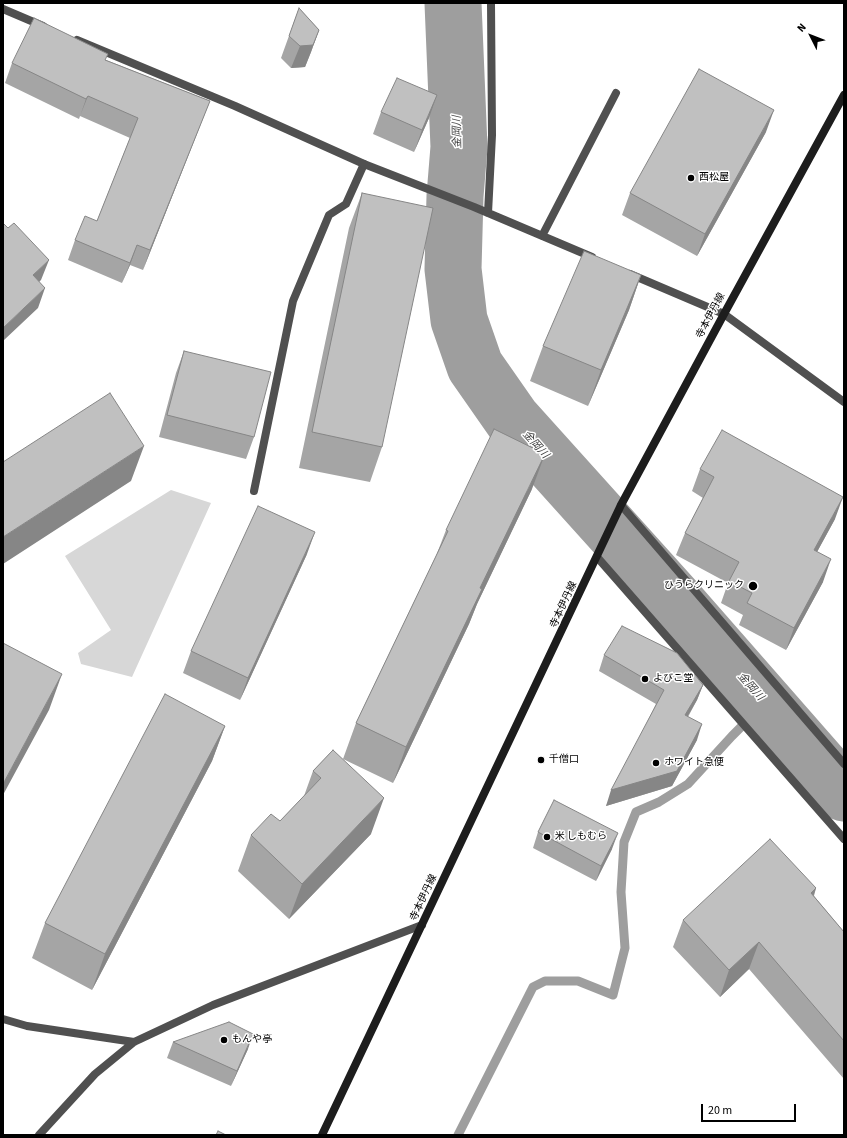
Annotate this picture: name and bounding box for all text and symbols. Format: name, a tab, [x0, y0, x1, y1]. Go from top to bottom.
north arrow	[791, 16, 831, 56]
text: N	[794, 20, 810, 35]
water label: 金岡川	[451, 115, 465, 149]
place label: 西松屋	[699, 172, 729, 184]
marker: 西松屋	[686, 173, 696, 183]
street label: 寺本伊丹線	[694, 291, 728, 341]
water label: 金岡川	[519, 428, 551, 462]
street label: 寺本伊丹線	[548, 580, 580, 630]
place label: ひうらクリニック	[664, 580, 744, 592]
marker: ひうらクリニック	[747, 580, 759, 592]
water label: 金岡川	[734, 670, 766, 704]
place label: よびこ堂	[653, 673, 693, 685]
marker: よびこ堂	[640, 674, 650, 684]
place label: 千僧口	[549, 754, 579, 766]
marker: 千僧口	[536, 755, 546, 765]
place label: ホワイト急便	[664, 757, 724, 769]
marker: ホワイト急便	[651, 758, 661, 768]
place label: 米 しもむら	[555, 831, 607, 843]
marker: 米 しもむら	[542, 832, 552, 842]
street label: 寺本伊丹線	[408, 873, 440, 923]
place label: もんや亭	[232, 1034, 272, 1046]
marker: もんや亭	[219, 1035, 229, 1045]
scale bar	[703, 1096, 798, 1122]
text: 20 m	[708, 1102, 732, 1119]

